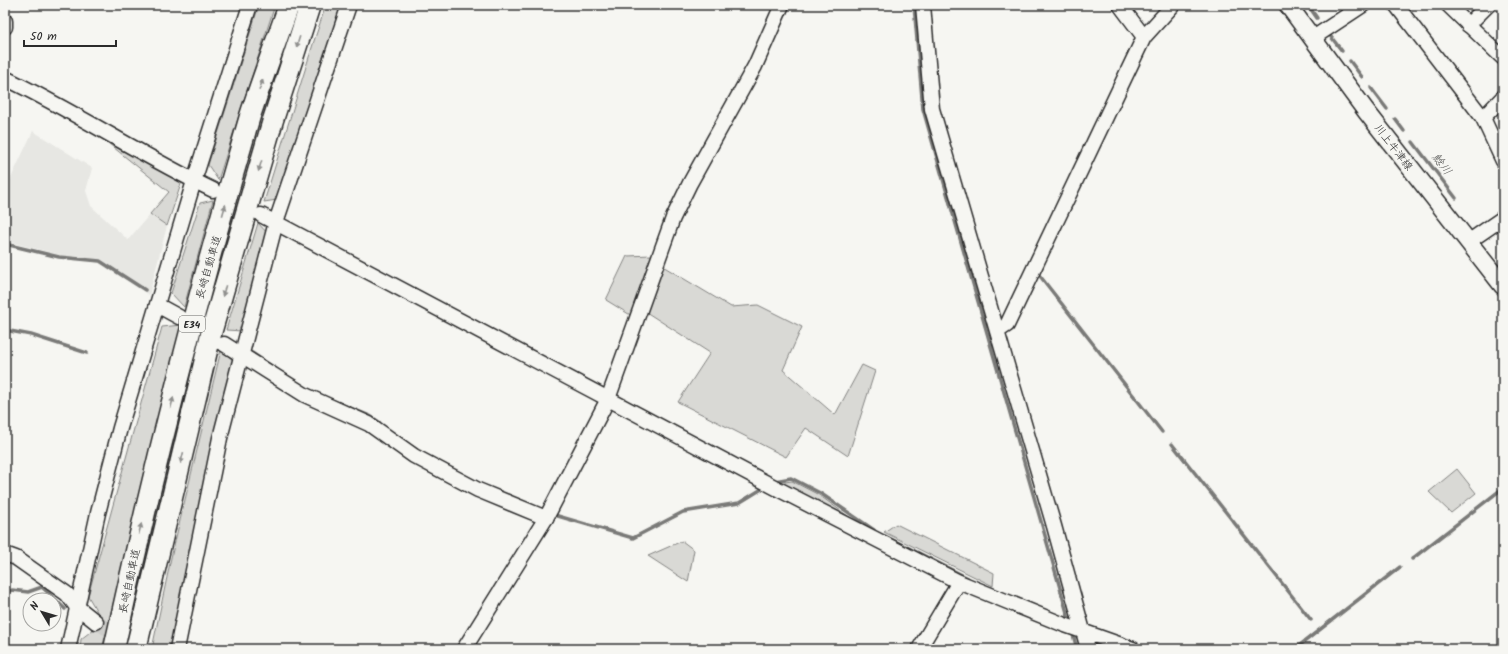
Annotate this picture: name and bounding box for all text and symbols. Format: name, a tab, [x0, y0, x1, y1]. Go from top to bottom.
scale bar	[24, 22, 116, 48]
text: 50 m	[30, 27, 57, 46]
one-way arrow	[295, 36, 301, 48]
one-way arrow	[258, 79, 264, 91]
street label: 川上牛津線	[1369, 120, 1417, 175]
water label: 鯰川	[1427, 149, 1456, 180]
one-way arrow	[257, 161, 263, 173]
one-way arrow	[221, 203, 227, 215]
street label: 長崎自動車道	[191, 233, 227, 301]
one-way arrow	[221, 285, 227, 297]
road number: E34	[179, 316, 205, 332]
one-way arrow	[170, 397, 176, 409]
one-way arrow	[178, 452, 184, 464]
one-way arrow	[138, 523, 144, 535]
street label: 長崎自動車道	[114, 547, 146, 615]
north arrow	[22, 592, 62, 632]
text: N	[26, 598, 44, 615]

